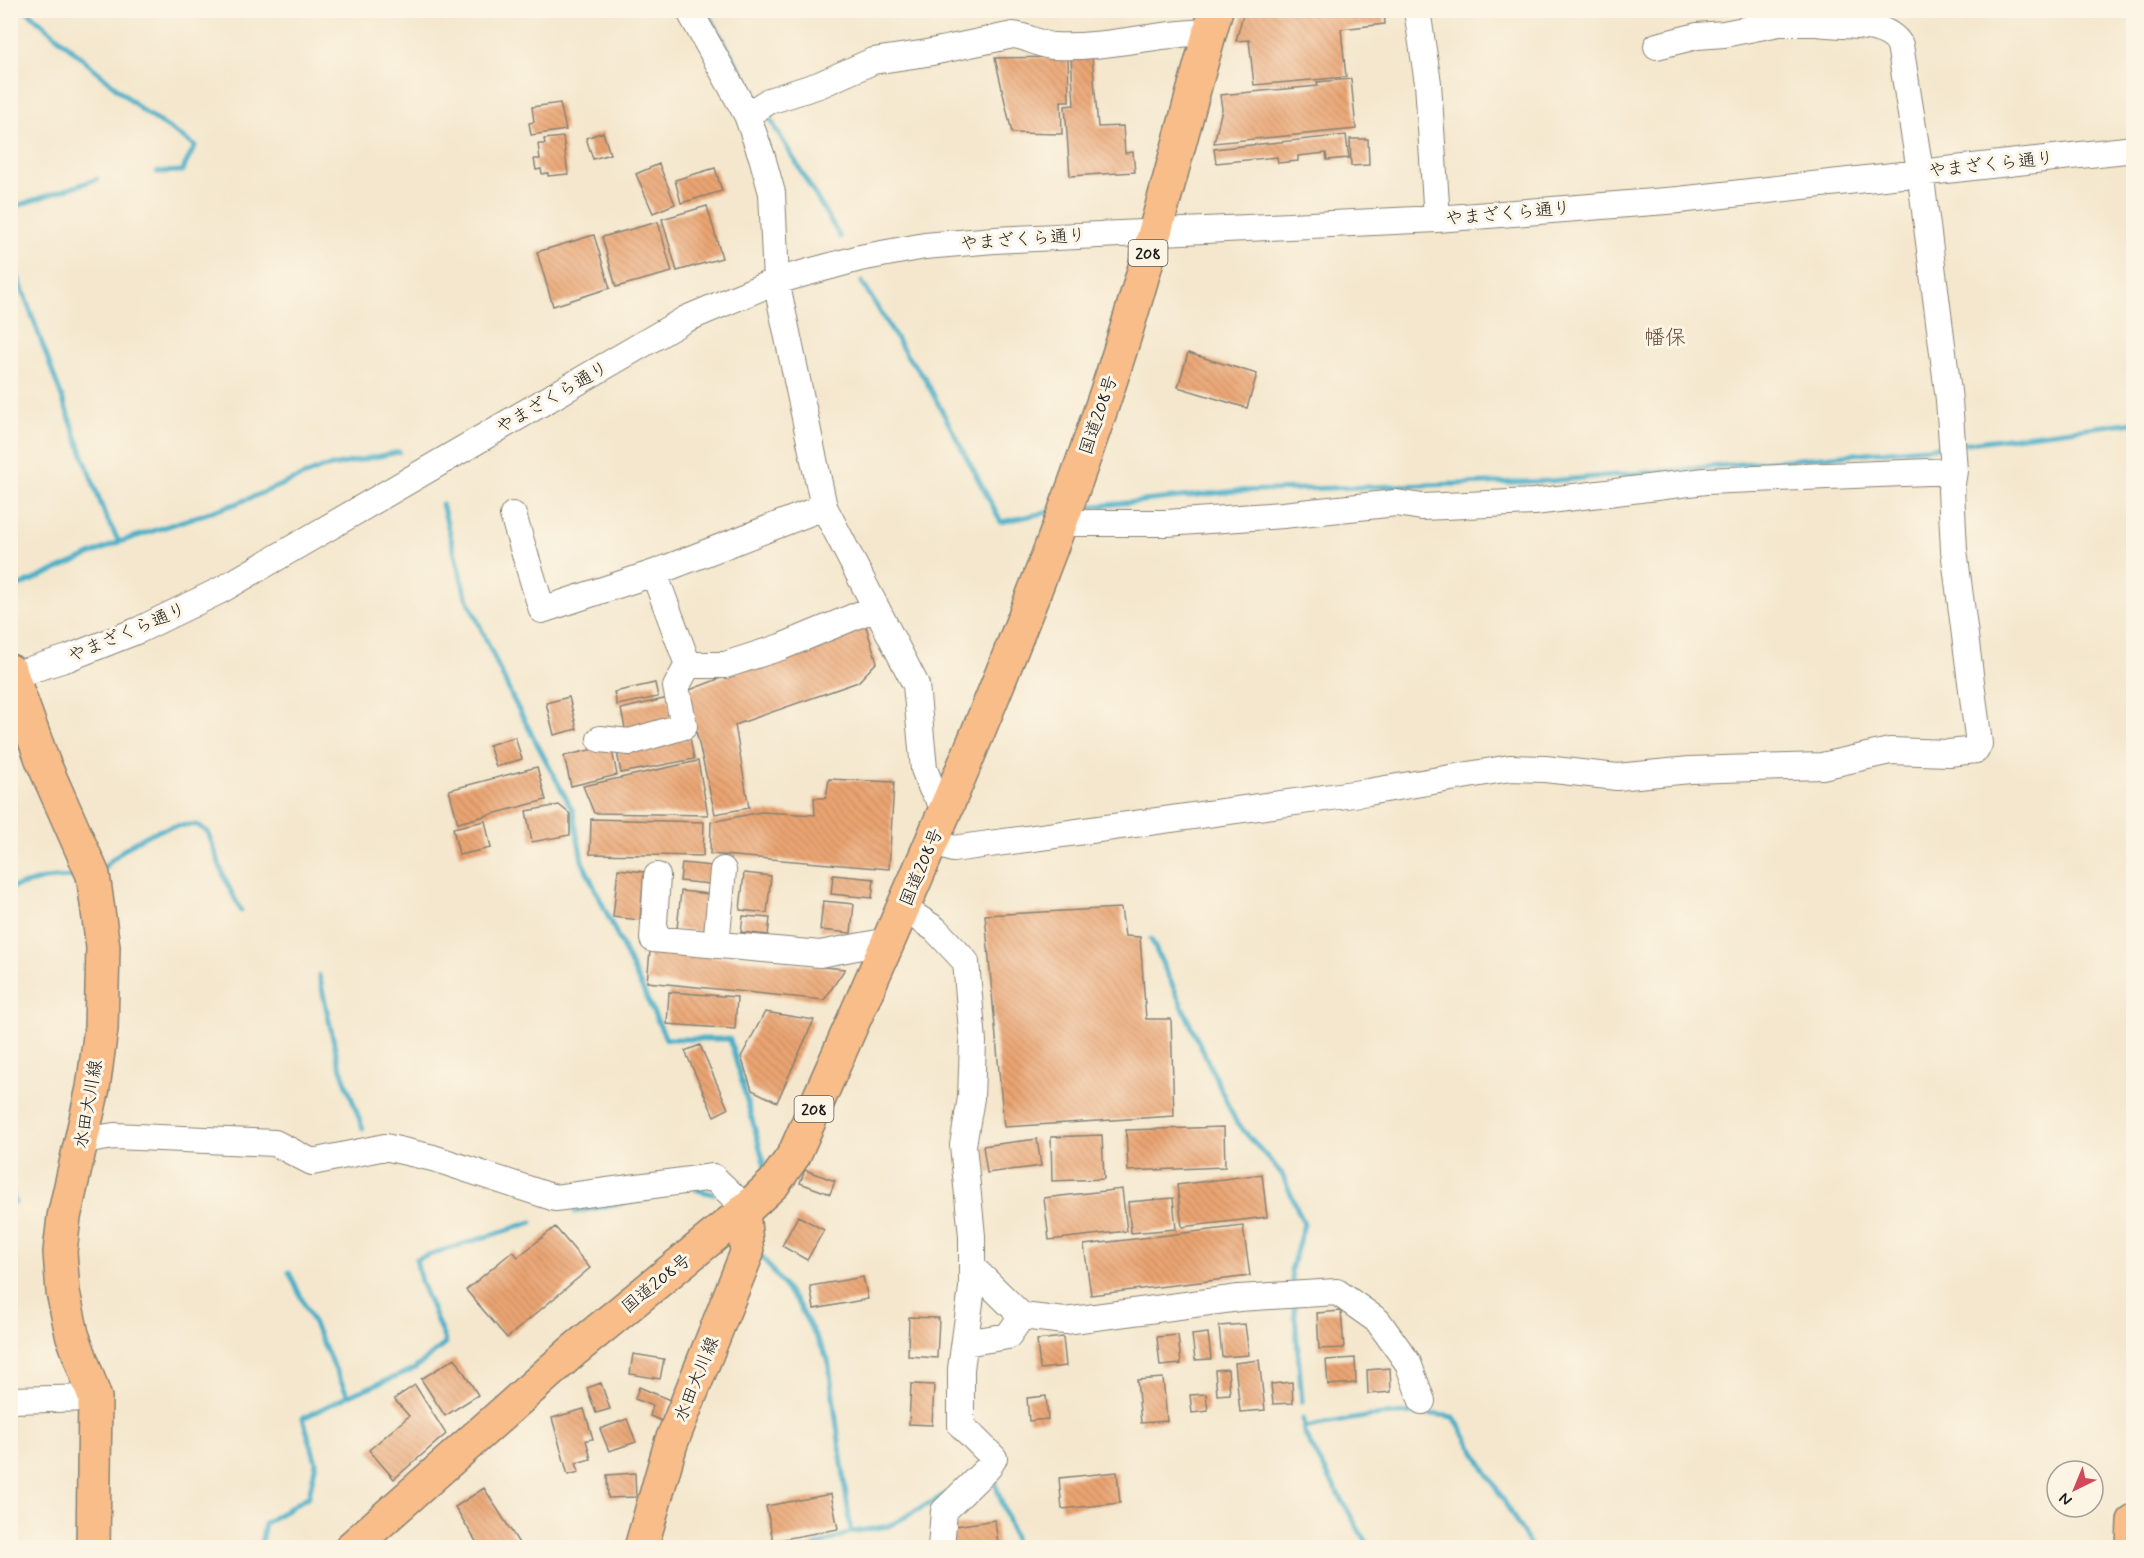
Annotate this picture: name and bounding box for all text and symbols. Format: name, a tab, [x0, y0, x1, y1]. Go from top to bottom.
street label: やまざくら通り	[1927, 146, 2055, 184]
street label: やまざくら通り	[1444, 197, 1572, 231]
street label: やまざくら通り	[959, 224, 1087, 256]
road number: 208	[1128, 240, 1168, 266]
district label: 幡保	[1644, 324, 1686, 352]
street label: やまざくら通り	[492, 356, 613, 440]
street label: 国道208号	[1074, 372, 1124, 458]
street label: やまざくら通り	[65, 597, 190, 669]
street label: 国道208号	[895, 825, 949, 910]
street label: 水田大川線	[69, 1058, 109, 1151]
road number: 208	[794, 1096, 834, 1122]
street label: 国道208号	[617, 1248, 696, 1319]
street label: 水田大川線	[669, 1333, 725, 1426]
north arrow	[2045, 1459, 2105, 1519]
text: N	[2055, 1488, 2077, 1510]

